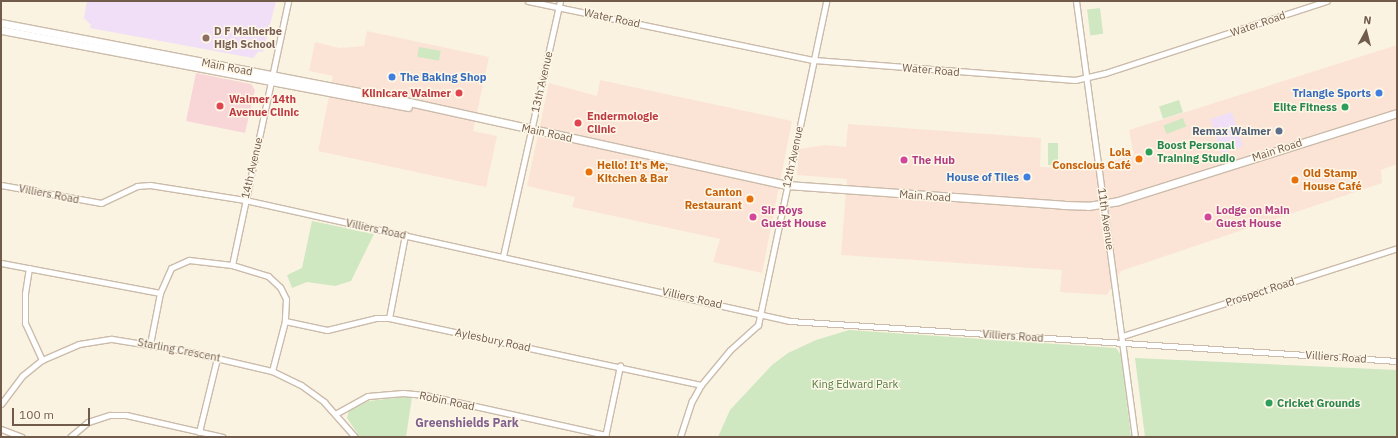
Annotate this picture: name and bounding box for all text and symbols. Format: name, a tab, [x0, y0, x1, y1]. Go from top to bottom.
street label: Water Road	[583, 6, 641, 30]
street label: Water Road	[1229, 8, 1287, 40]
north arrow	[1346, 12, 1386, 52]
text: N	[1363, 13, 1372, 28]
place label: D F Malherbe High School	[214, 25, 282, 51]
marker: D F Malherbe High School	[201, 33, 211, 43]
street label: 13th Avenue	[529, 50, 555, 114]
street label: Main Road	[200, 56, 254, 78]
street label: Water Road	[902, 61, 960, 79]
place label: The Baking Shop	[400, 70, 486, 84]
marker: The Baking Shop	[387, 72, 397, 82]
place label: Klinicare Walmer	[362, 86, 451, 100]
place label: Triangle Sports	[1292, 86, 1371, 100]
marker: Klinicare Walmer	[454, 88, 464, 98]
marker: Triangle Sports	[1374, 88, 1384, 98]
place label: Walmer 14th Avenue Clinic	[229, 93, 299, 119]
marker: Walmer 14th Avenue Clinic	[214, 100, 226, 112]
place label: Elite Fitness	[1273, 100, 1337, 114]
marker: Elite Fitness	[1340, 102, 1350, 112]
place label: Endermologie Clinic	[587, 110, 659, 136]
marker: Endermologie Clinic	[572, 117, 584, 129]
street label: Main Road	[520, 121, 574, 145]
place label: Remax Walmer	[1192, 124, 1271, 138]
street label: 12th Avenue	[780, 125, 806, 189]
marker: Remax Walmer	[1274, 126, 1284, 136]
street label: 14th Avenue	[239, 136, 265, 200]
street label: Main Road	[1250, 136, 1304, 164]
place label: Boost Personal Training Studio	[1157, 139, 1235, 165]
place label: Lola Conscious Café	[1052, 146, 1131, 172]
marker: Boost Personal Training Studio	[1144, 147, 1154, 157]
place label: The Hub	[912, 153, 955, 167]
marker: Lola Conscious Café	[1134, 154, 1144, 164]
marker: The Hub	[899, 155, 909, 165]
place label: Hello! It's Me, Kitchen & Bar	[597, 159, 669, 185]
marker: Hello! It's Me, Kitchen & Bar	[584, 167, 594, 177]
place label: Old Stamp House Café	[1303, 167, 1362, 193]
place label: House of Tiles	[947, 170, 1019, 184]
marker: House of Tiles	[1022, 172, 1032, 182]
marker: Old Stamp House Café	[1290, 175, 1300, 185]
street label: Villiers Road	[18, 182, 80, 206]
place label: Canton Restaurant	[685, 186, 742, 212]
street label: 11th Avenue	[1095, 187, 1117, 251]
street label: Main Road	[899, 188, 951, 204]
marker: Canton Restaurant	[745, 194, 755, 204]
place label: Sir Roys Guest House	[761, 204, 826, 230]
place label: Lodge on Main Guest House	[1216, 204, 1290, 230]
marker: Sir Roys Guest House	[748, 212, 758, 222]
marker: Lodge on Main Guest House	[1203, 212, 1213, 222]
street label: Villiers Road	[345, 216, 407, 242]
street label: Prospect Road	[1224, 275, 1296, 309]
street label: Villiers Road	[661, 285, 723, 311]
street label: Aylesbury Road	[454, 326, 532, 354]
street label: Villiers Road	[982, 327, 1044, 345]
street label: Starling Crescent	[136, 335, 222, 365]
street label: Villiers Road	[1305, 348, 1367, 366]
park label: King Edward Park	[812, 377, 898, 391]
street label: Robin Road	[418, 389, 476, 413]
place label: Cricket Grounds	[1277, 396, 1360, 410]
marker: Cricket Grounds	[1264, 398, 1274, 408]
scale bar	[14, 400, 92, 426]
text: 100 m	[19, 407, 54, 422]
district label: Greenshields Park	[415, 416, 519, 430]

